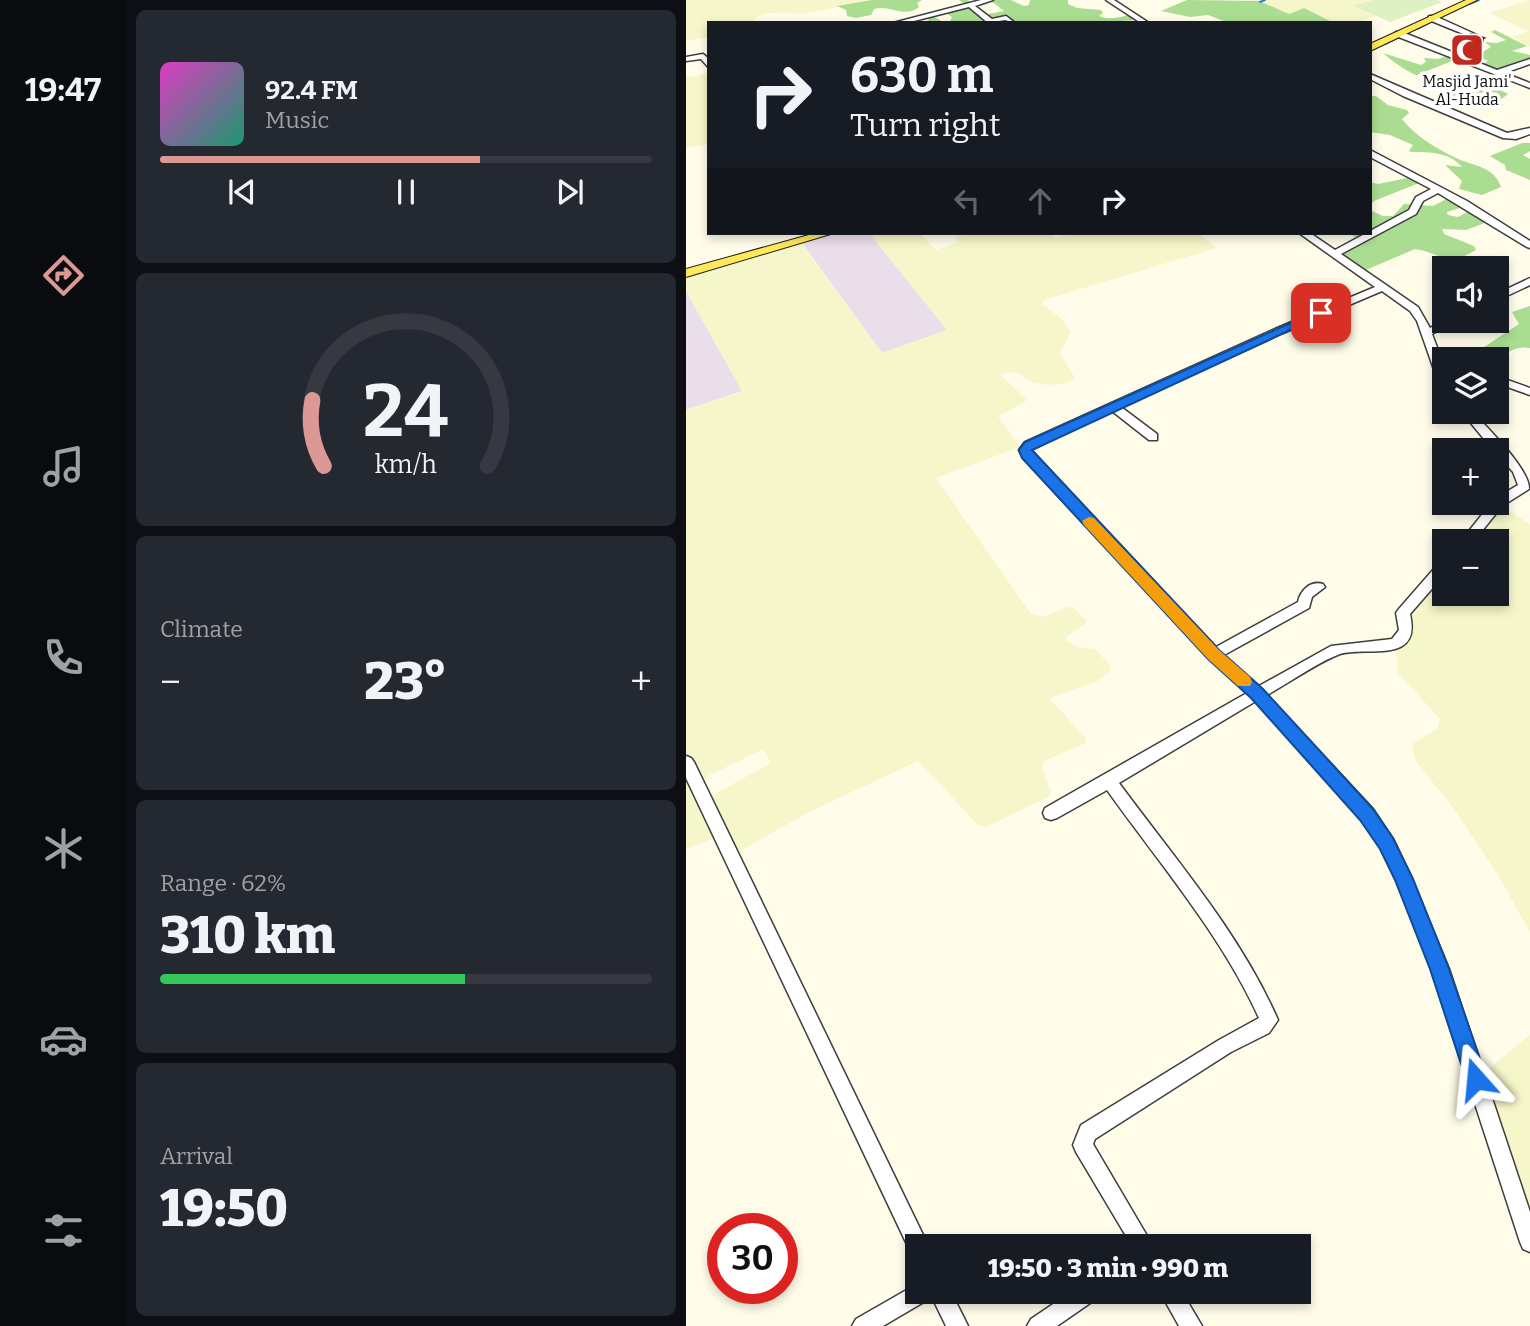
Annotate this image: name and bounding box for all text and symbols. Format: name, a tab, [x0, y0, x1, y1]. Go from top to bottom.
mosque icon: Masjid Jami' Al-Huda	[1448, 31, 1486, 69]
text: 630 m	[850, 46, 994, 105]
icon: right	[735, 49, 826, 140]
text: 19:47	[25, 71, 101, 109]
place label: Masjid Jami' Al-Huda	[1422, 72, 1512, 109]
text: 92.4 FM	[265, 75, 358, 106]
text: Music	[265, 106, 329, 134]
text: Turn right	[850, 106, 1001, 144]
icon: previous	[223, 173, 261, 211]
icon: pause	[387, 173, 425, 211]
icon: next	[551, 173, 589, 211]
icon: left	[948, 182, 986, 220]
icon: ahead	[1021, 182, 1059, 220]
icon: right	[1094, 182, 1132, 220]
icon: directions	[39, 251, 88, 300]
map controls	[1432, 256, 1509, 606]
button: sound	[1432, 256, 1509, 333]
pin	[1291, 283, 1351, 343]
icon: arrive	[1302, 294, 1340, 332]
button: layers	[1432, 347, 1509, 424]
text: 24	[363, 368, 449, 455]
button: +	[1432, 438, 1509, 515]
icon: music	[39, 442, 88, 491]
text: km/h	[375, 450, 437, 480]
button: −	[1432, 529, 1509, 606]
text: Climate	[160, 615, 243, 643]
icon: phone	[39, 633, 88, 682]
text: 23°	[364, 650, 447, 713]
text: −	[160, 659, 181, 705]
text: +	[630, 659, 652, 705]
icon: climate	[39, 824, 88, 873]
text: Range · 62%	[160, 869, 286, 897]
text: 310 km	[160, 904, 335, 967]
icon: car	[39, 1015, 88, 1064]
position arrow	[1439, 1042, 1513, 1116]
text: Arrival	[160, 1142, 233, 1170]
text: 19:50	[160, 1177, 288, 1240]
icon: filters	[39, 1206, 88, 1255]
speed limit sign: 30	[707, 1213, 798, 1304]
text: 19:50 · 3 min · 990 m	[988, 1253, 1228, 1284]

